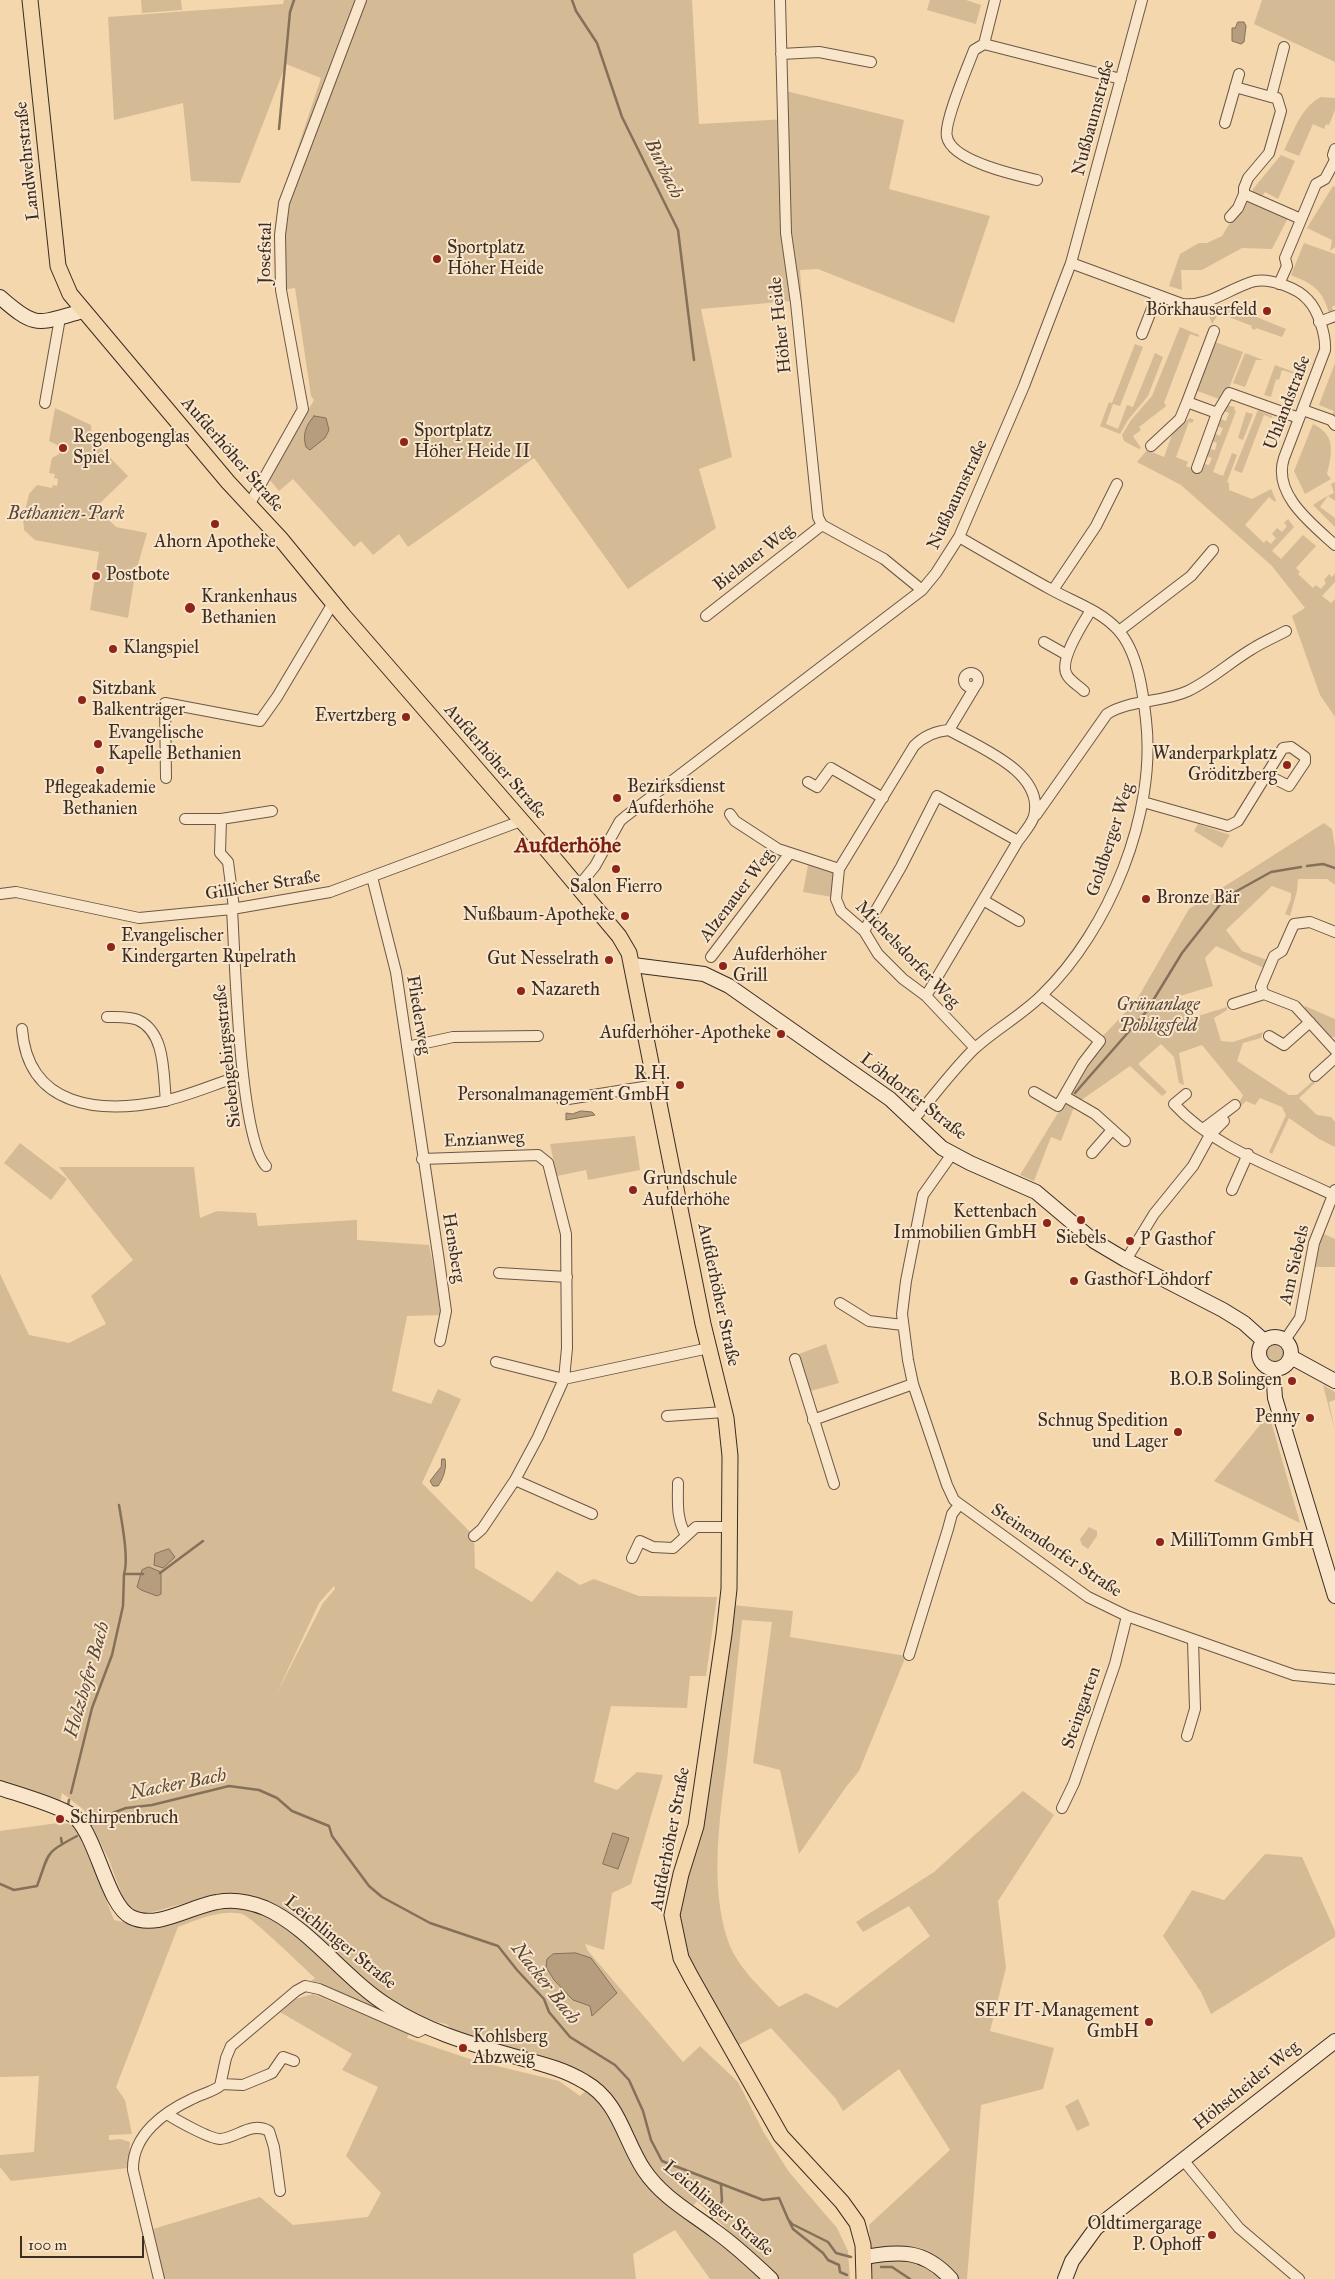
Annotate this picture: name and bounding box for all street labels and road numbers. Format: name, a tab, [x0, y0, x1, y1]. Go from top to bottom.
street label: Nußbaumstraße	[1068, 58, 1120, 178]
street label: Landwehrstraße	[11, 100, 45, 222]
street label: Josefstal	[255, 222, 277, 284]
street label: Höher Heide	[765, 276, 797, 374]
street label: Uhlandstraße	[1260, 353, 1316, 453]
street label: Aufderhöher Straße	[176, 393, 288, 517]
street label: Nußbaumstraße	[923, 436, 993, 554]
street label: Bielauer Weg	[709, 520, 799, 596]
street label: Aufderhöher Straße	[439, 700, 551, 824]
street label: Goldberger Weg	[1083, 781, 1139, 899]
street label: Alzenauer Weg	[695, 846, 779, 946]
street label: Gillicher Straße	[204, 866, 322, 906]
street label: Michelsdorfer Weg	[850, 897, 964, 1013]
street label: Fliederweg	[401, 974, 435, 1056]
street label: Siebengebirgsstraße	[210, 983, 246, 1129]
street label: Löhdorfer Straße	[855, 1049, 971, 1145]
street label: Enzianweg	[443, 1127, 525, 1153]
street label: Hensberg	[437, 1211, 469, 1285]
street label: Aufderhöher Straße	[692, 1222, 744, 1368]
street label: Am Siebels	[1275, 1223, 1315, 1307]
street label: Steinendorfer Straße	[987, 1499, 1125, 1603]
street label: Steingarten	[1058, 1664, 1106, 1752]
street label: Aufderhöher Straße	[647, 1765, 695, 1913]
street label: Leichlinger Straße	[280, 1891, 400, 1995]
street label: Höhscheider Weg	[1190, 2037, 1304, 2135]
street label: Leichlinger Straße	[658, 2157, 778, 2261]

